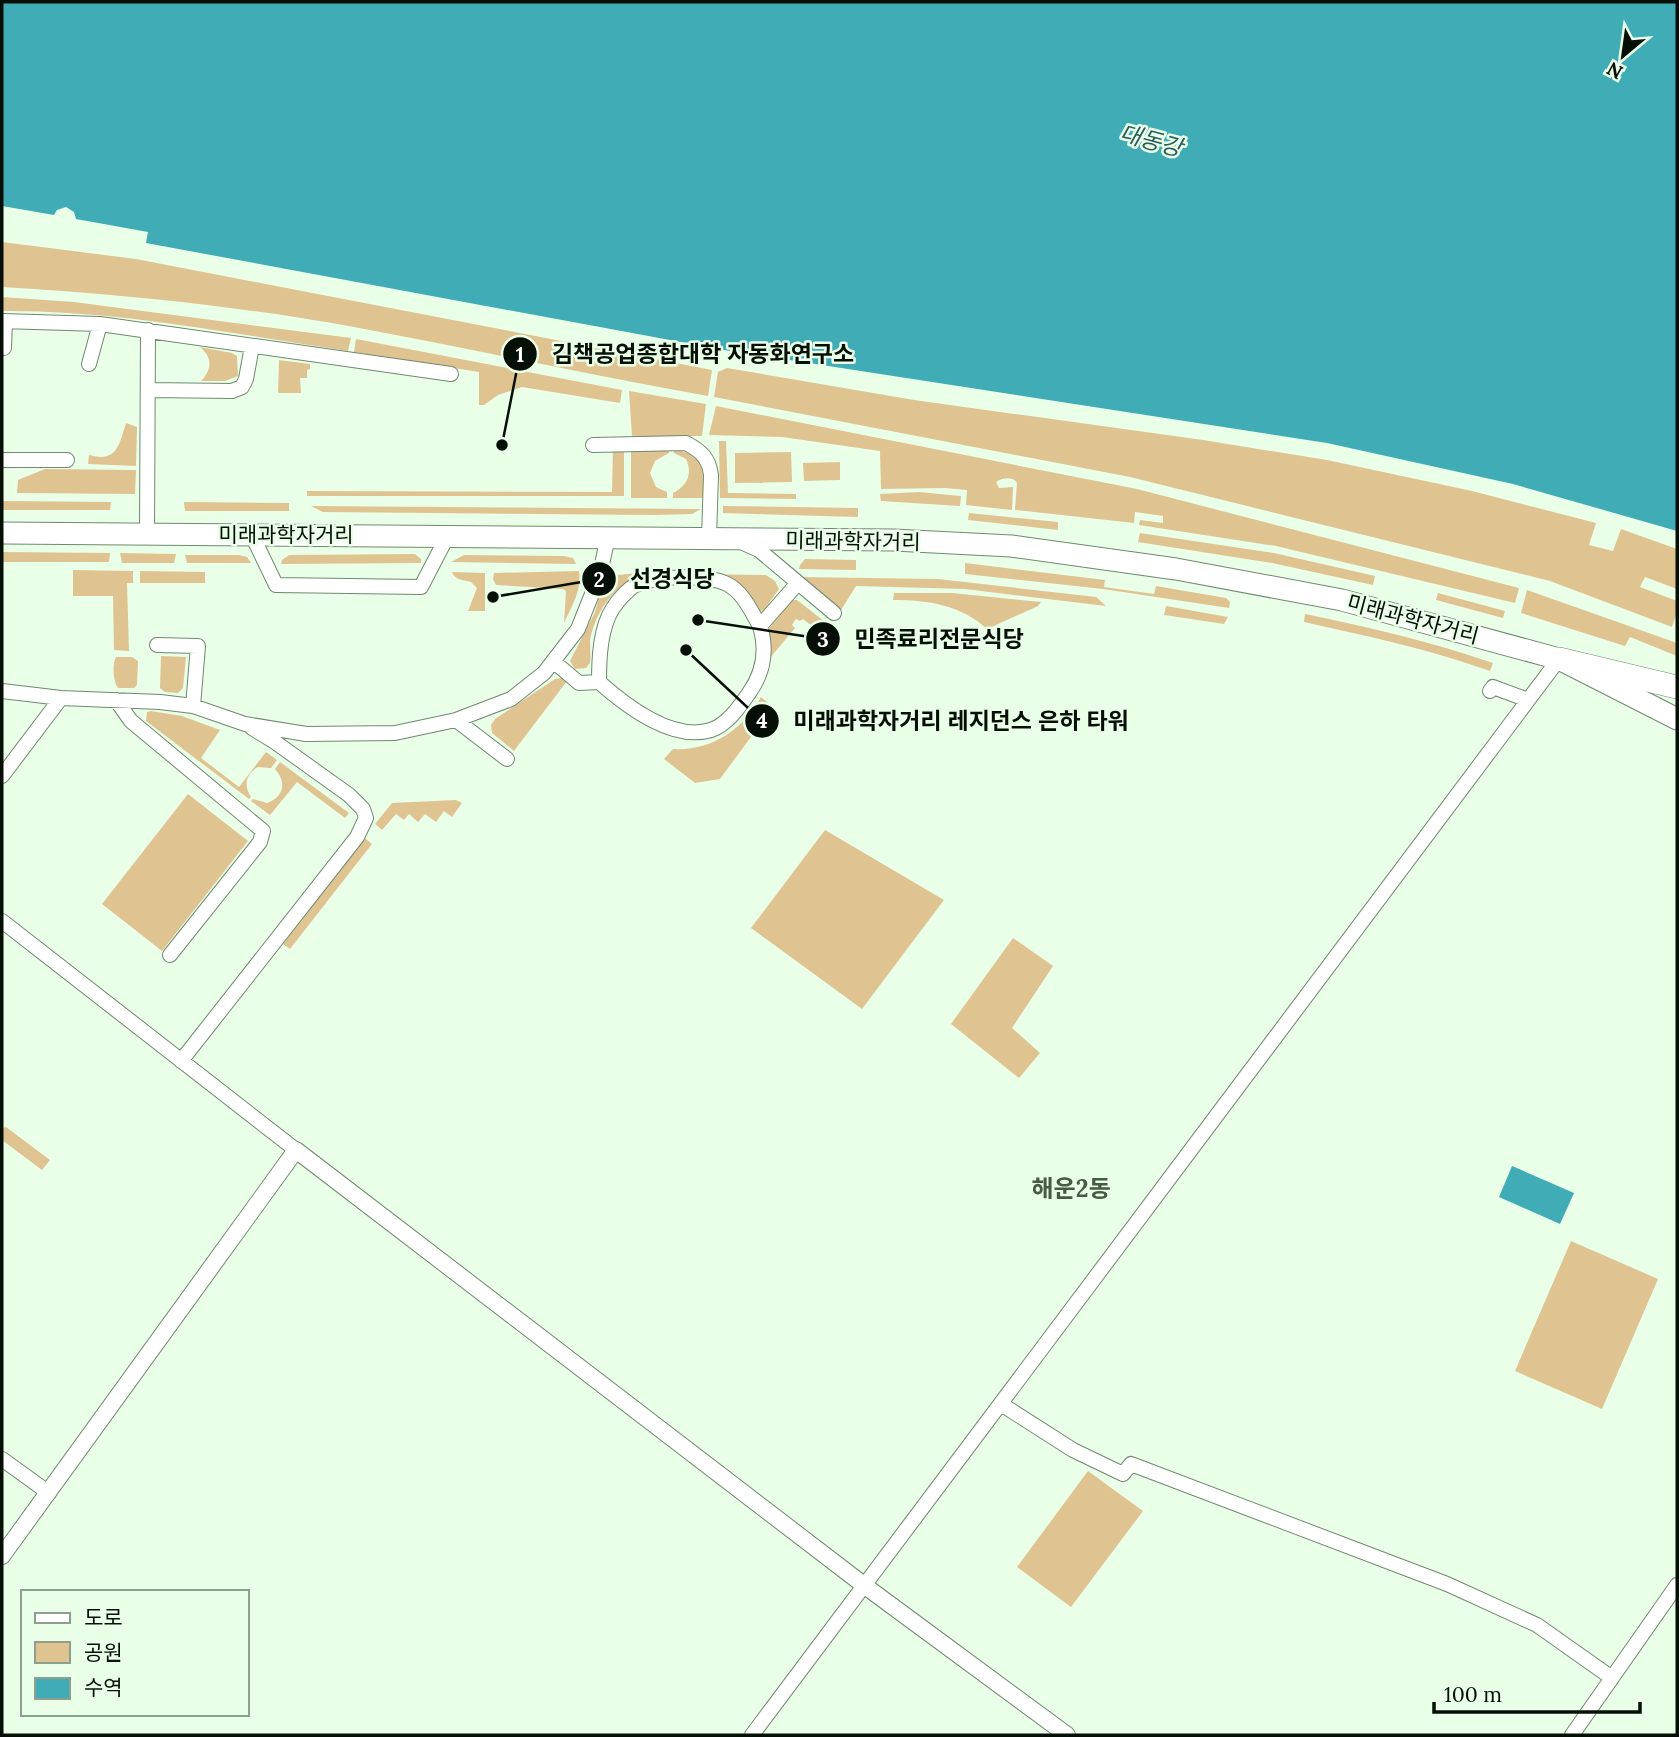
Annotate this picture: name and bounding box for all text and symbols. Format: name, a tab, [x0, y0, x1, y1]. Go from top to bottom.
north arrow	[1588, 21, 1658, 91]
text: N	[1602, 57, 1627, 85]
water label: 대동강	[1117, 118, 1188, 163]
callout: 김책공업종합대학 자동화연구소	[503, 332, 868, 376]
text: 김책공업종합대학 자동화연구소	[552, 339, 854, 368]
text: 1	[516, 341, 524, 368]
street label: 미래과학자거리	[218, 521, 354, 548]
street label: 미래과학자거리	[785, 526, 921, 556]
callout: 선경식당	[581, 557, 729, 601]
text: 선경식당	[630, 564, 714, 593]
text: 2	[593, 566, 605, 593]
street label: 미래과학자거리	[1344, 588, 1482, 650]
callout: 민족료리전문식당	[806, 617, 1038, 661]
text: 민족료리전문식당	[854, 624, 1024, 653]
text: 3	[817, 626, 829, 653]
callout: 미래과학자거리 레지던스 은하 타워	[745, 699, 1143, 743]
text: 미래과학자거리 레지던스 은하 타워	[793, 706, 1129, 735]
text: 4	[756, 707, 768, 734]
district label: 해운2동	[1031, 1173, 1111, 1204]
legend	[21, 1590, 248, 1716]
text: 도로	[84, 1604, 123, 1631]
text: 공원	[84, 1639, 123, 1666]
scale bar	[1434, 1670, 1640, 1714]
text: 수역	[84, 1674, 123, 1701]
text: 100 m	[1444, 1681, 1502, 1708]

